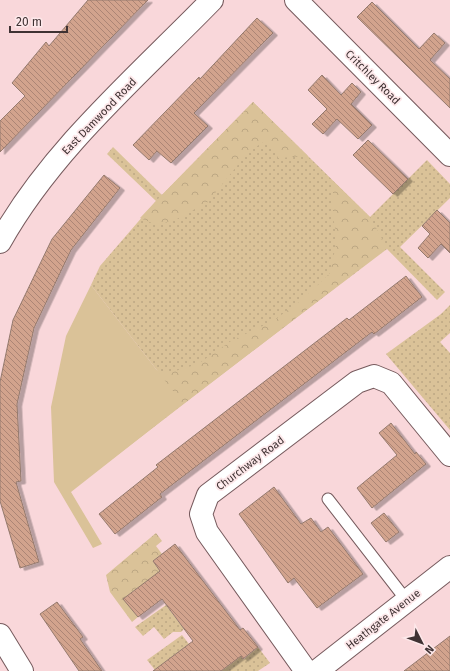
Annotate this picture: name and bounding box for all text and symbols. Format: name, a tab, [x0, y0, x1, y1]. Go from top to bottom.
scale bar	[10, 8, 67, 34]
text: 20 m	[16, 15, 42, 29]
street label: Critchley Road	[343, 47, 403, 107]
street label: East Damwood Road	[59, 75, 139, 157]
street label: Churchway Road	[214, 434, 287, 493]
street label: Heathgate Avenue	[344, 586, 423, 652]
north arrow	[402, 623, 442, 663]
text: N	[422, 642, 436, 656]

